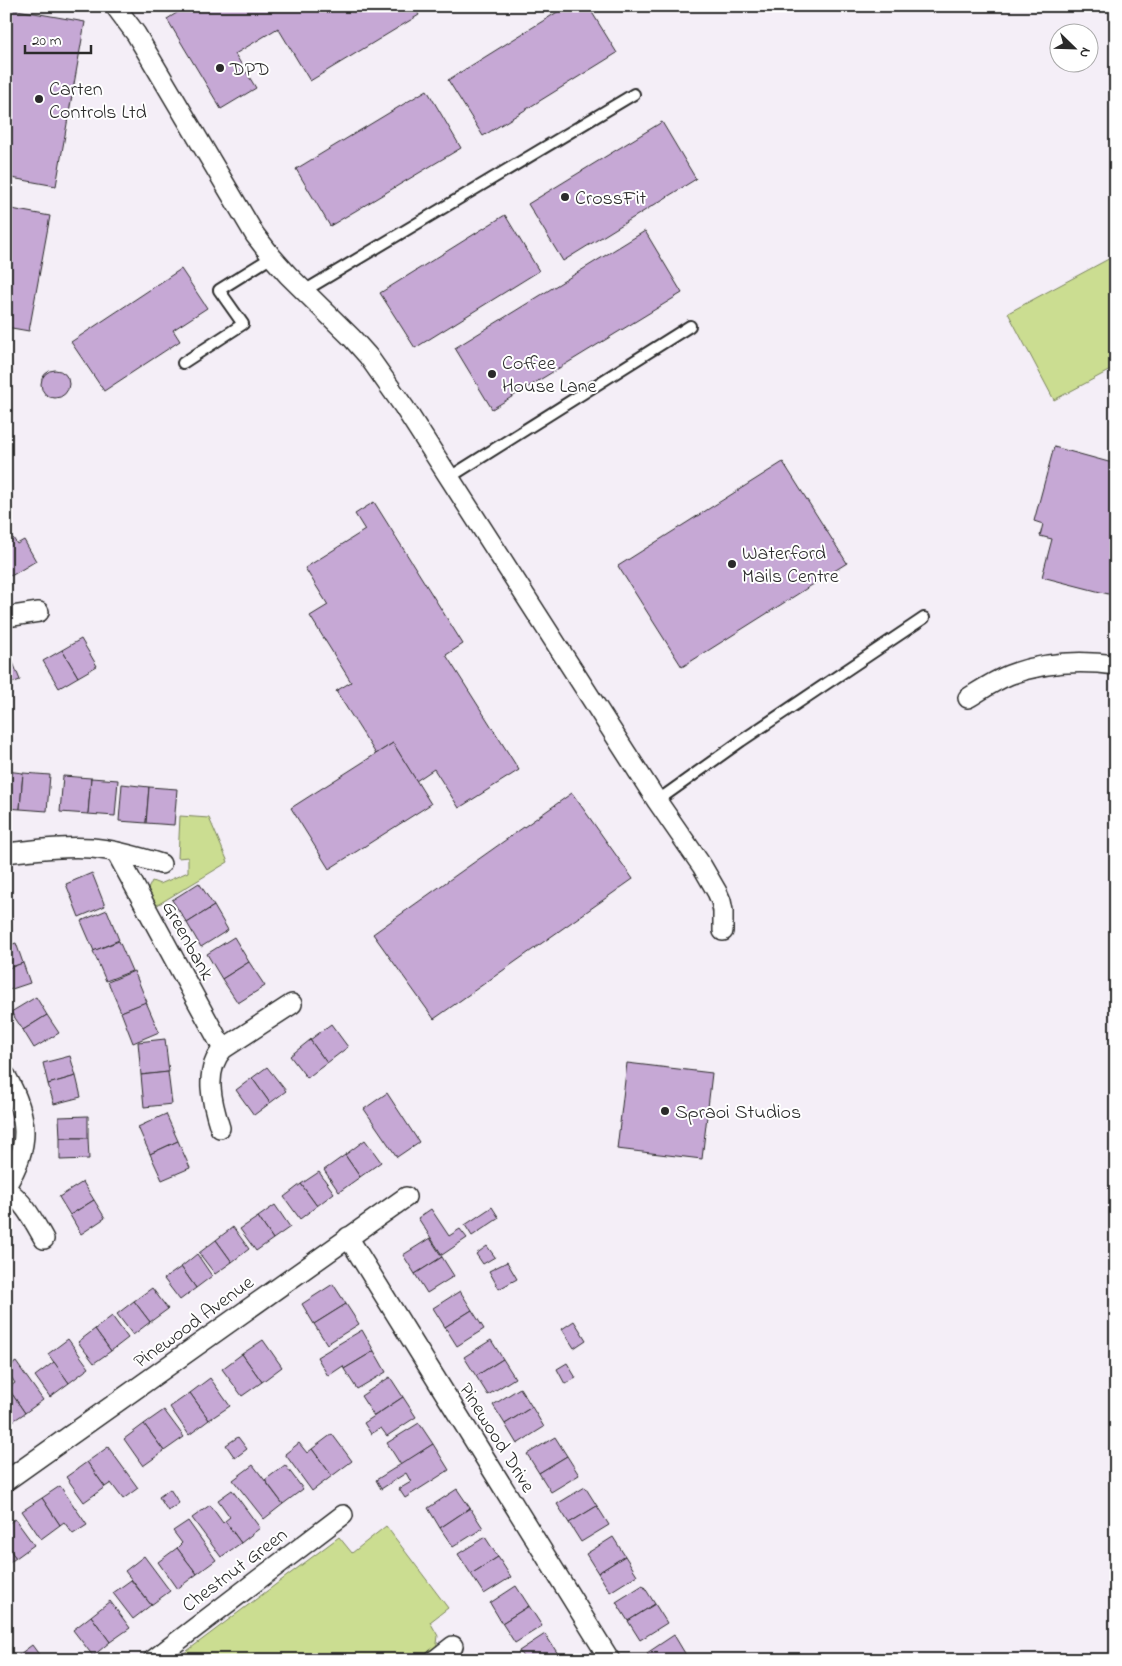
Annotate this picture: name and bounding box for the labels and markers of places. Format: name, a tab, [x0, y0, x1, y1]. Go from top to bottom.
place label: DPD	[229, 56, 270, 85]
marker: DPD	[214, 62, 226, 74]
place label: Carten Controls Ltd	[49, 76, 147, 128]
marker: Carten Controls Ltd	[33, 93, 45, 105]
place label: CrossFit	[575, 185, 646, 214]
marker: CrossFit	[559, 191, 571, 203]
place label: Coffee House Lane	[502, 350, 597, 402]
marker: Coffee House Lane	[486, 368, 498, 380]
place label: Waterford Mails Centre	[742, 540, 839, 592]
marker: Waterford Mails Centre	[726, 558, 738, 570]
place label: Spraoi Studios	[675, 1099, 801, 1128]
marker: Spraoi Studios	[659, 1105, 671, 1117]

